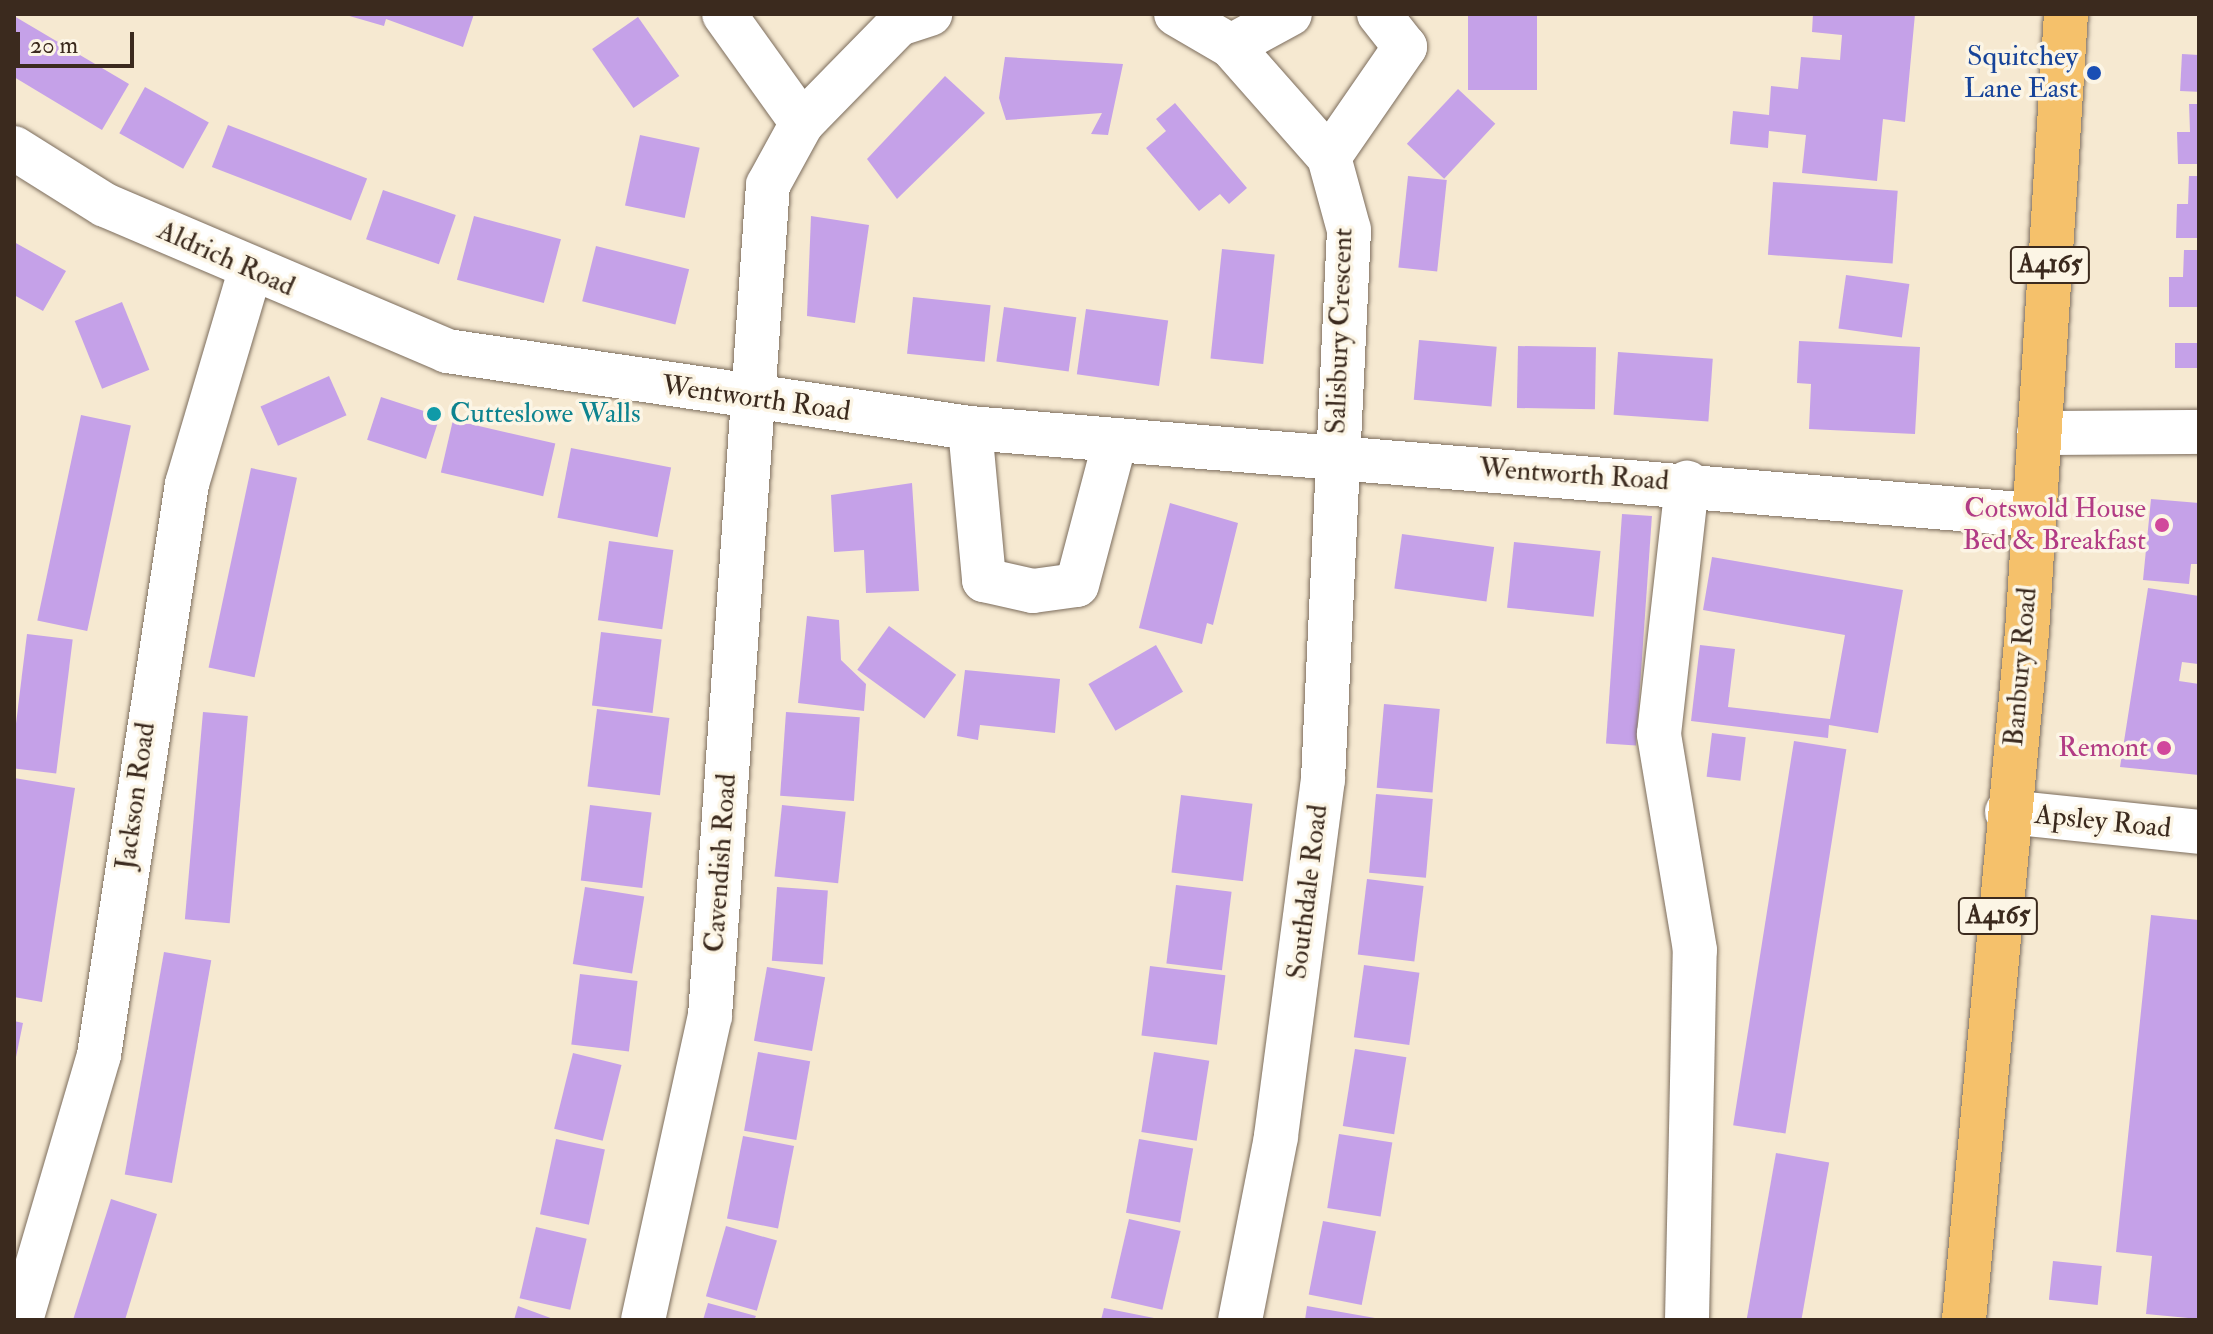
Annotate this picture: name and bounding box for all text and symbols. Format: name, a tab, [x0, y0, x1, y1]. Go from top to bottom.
scale bar	[20, 16, 138, 66]
text: 20 m	[30, 30, 78, 61]
place label: Squitchey Lane East	[1964, 40, 2078, 106]
marker: Squitchey Lane East	[2085, 64, 2103, 82]
street label: Aldrich Road	[152, 214, 300, 304]
street label: Salisbury Crescent	[1320, 227, 1360, 435]
road number: A4165	[2008, 243, 2092, 287]
street label: Wentworth Road	[659, 369, 853, 429]
place label: Cutteslowe Walls	[450, 397, 641, 431]
marker: Cutteslowe Walls	[425, 405, 443, 423]
street label: Wentworth Road	[1478, 452, 1670, 498]
place label: Cotswold House Bed & Breakfast	[1963, 492, 2146, 558]
marker: Cotswold House Bed & Breakfast	[2153, 516, 2171, 534]
street label: Banbury Road	[1997, 586, 2045, 748]
street label: Jackson Road	[109, 720, 163, 872]
place label: Remont	[2058, 731, 2148, 765]
marker: Remont	[2155, 739, 2173, 757]
street label: Cavendish Road	[698, 772, 744, 954]
street label: Apsley Road	[2033, 798, 2173, 846]
street label: Southdale Road	[1281, 803, 1335, 981]
road number: A4165	[1956, 894, 2040, 938]

